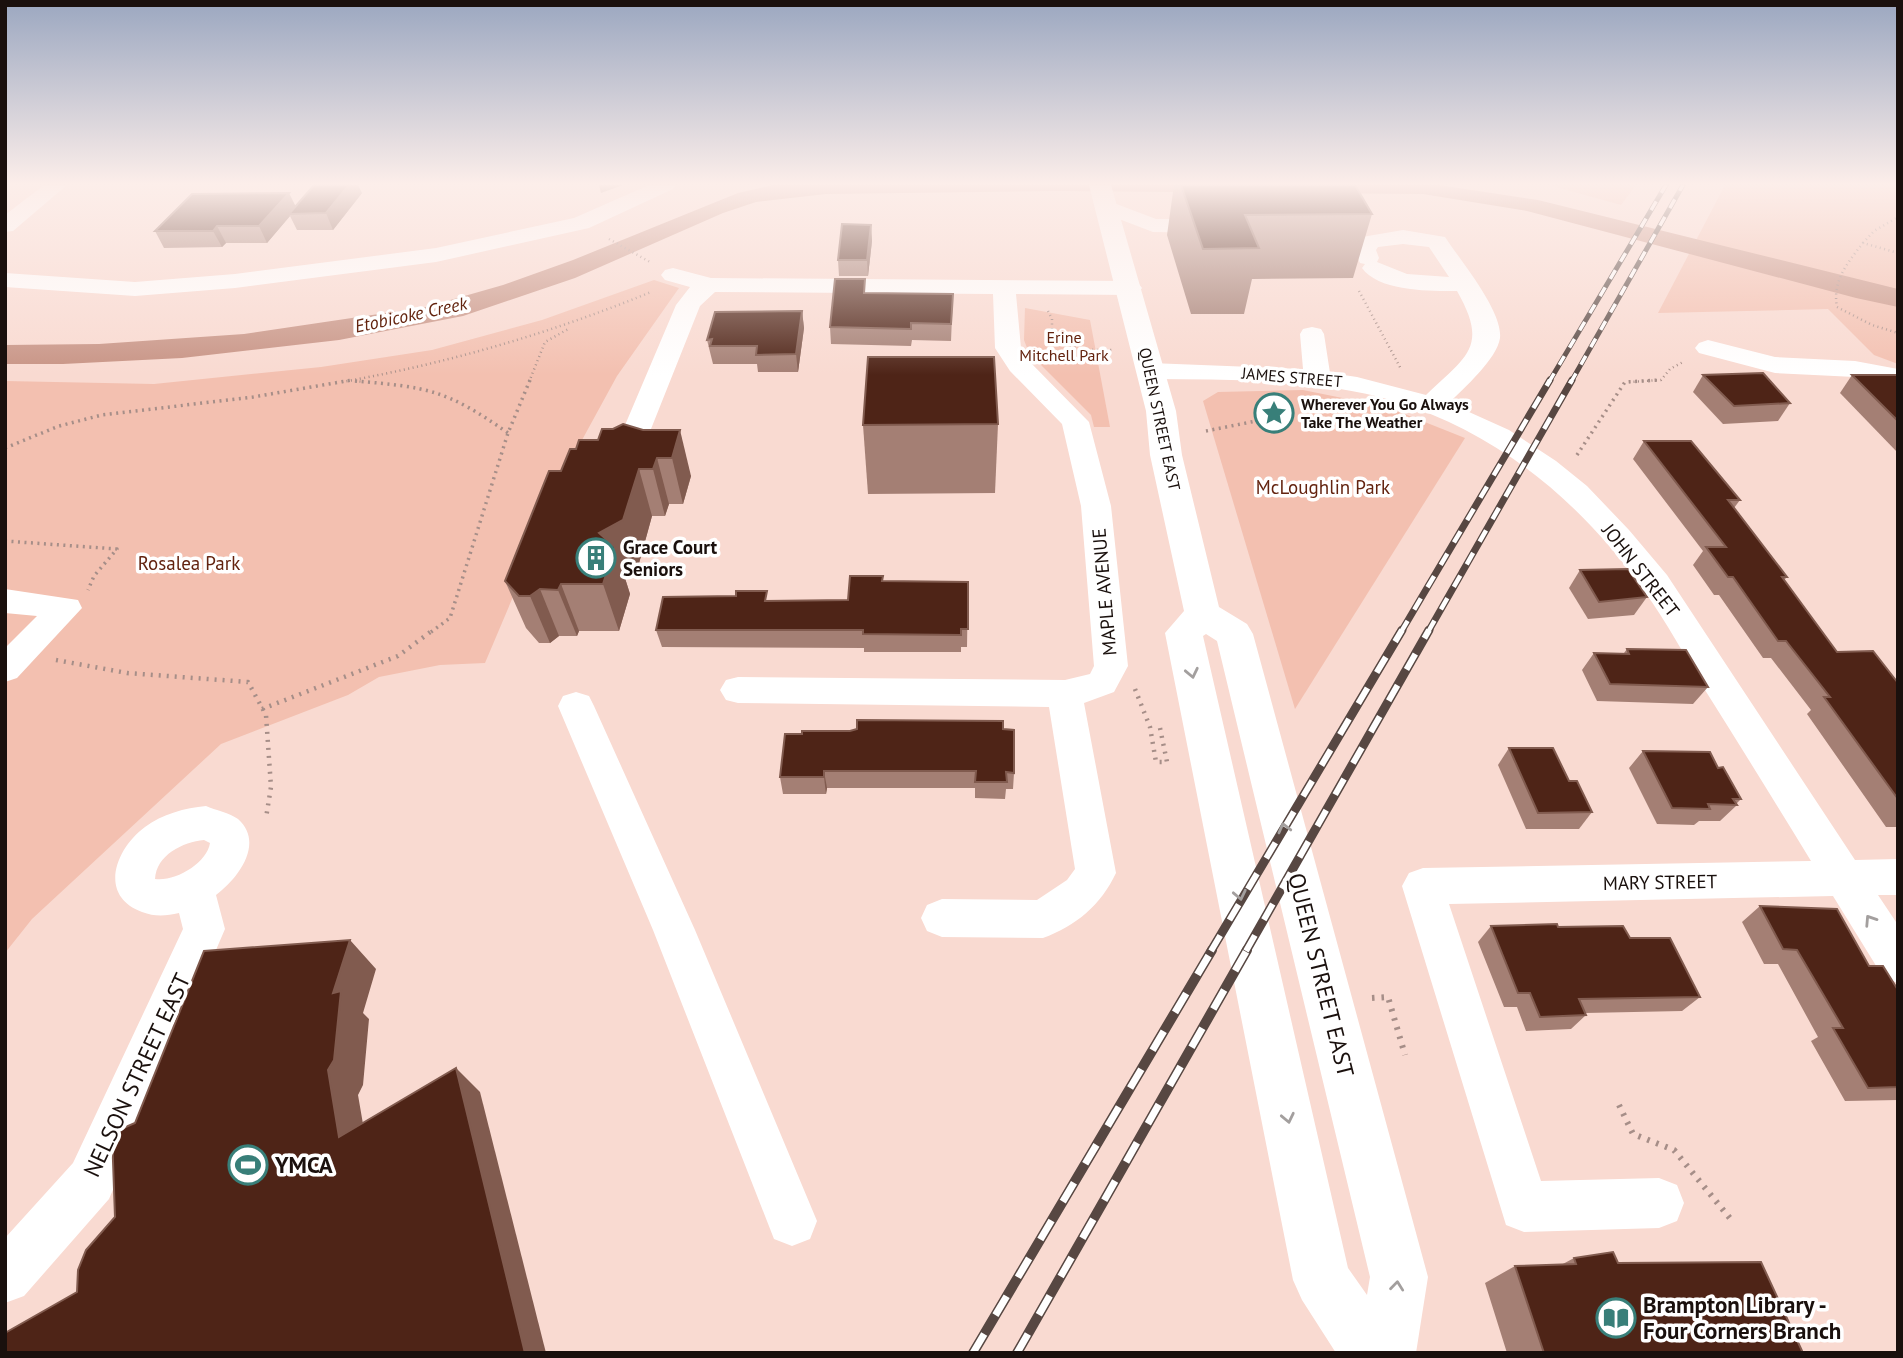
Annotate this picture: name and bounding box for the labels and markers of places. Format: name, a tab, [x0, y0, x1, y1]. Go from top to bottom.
place icon: Wherever You Go Always Take The Weather	[1253, 392, 1295, 434]
place label: Wherever You Go Always Take The Weather	[1301, 394, 1469, 432]
place label: Grace Court Seniors	[623, 535, 717, 581]
building icon: Grace Court Seniors	[575, 537, 617, 579]
sports icon: YMCA	[227, 1144, 269, 1186]
place label: YMCA	[274, 1150, 333, 1179]
place label: Brampton Library - Four Corners Branch	[1643, 1290, 1841, 1345]
library icon: Brampton Library - Four Corners Branch	[1595, 1297, 1637, 1339]

